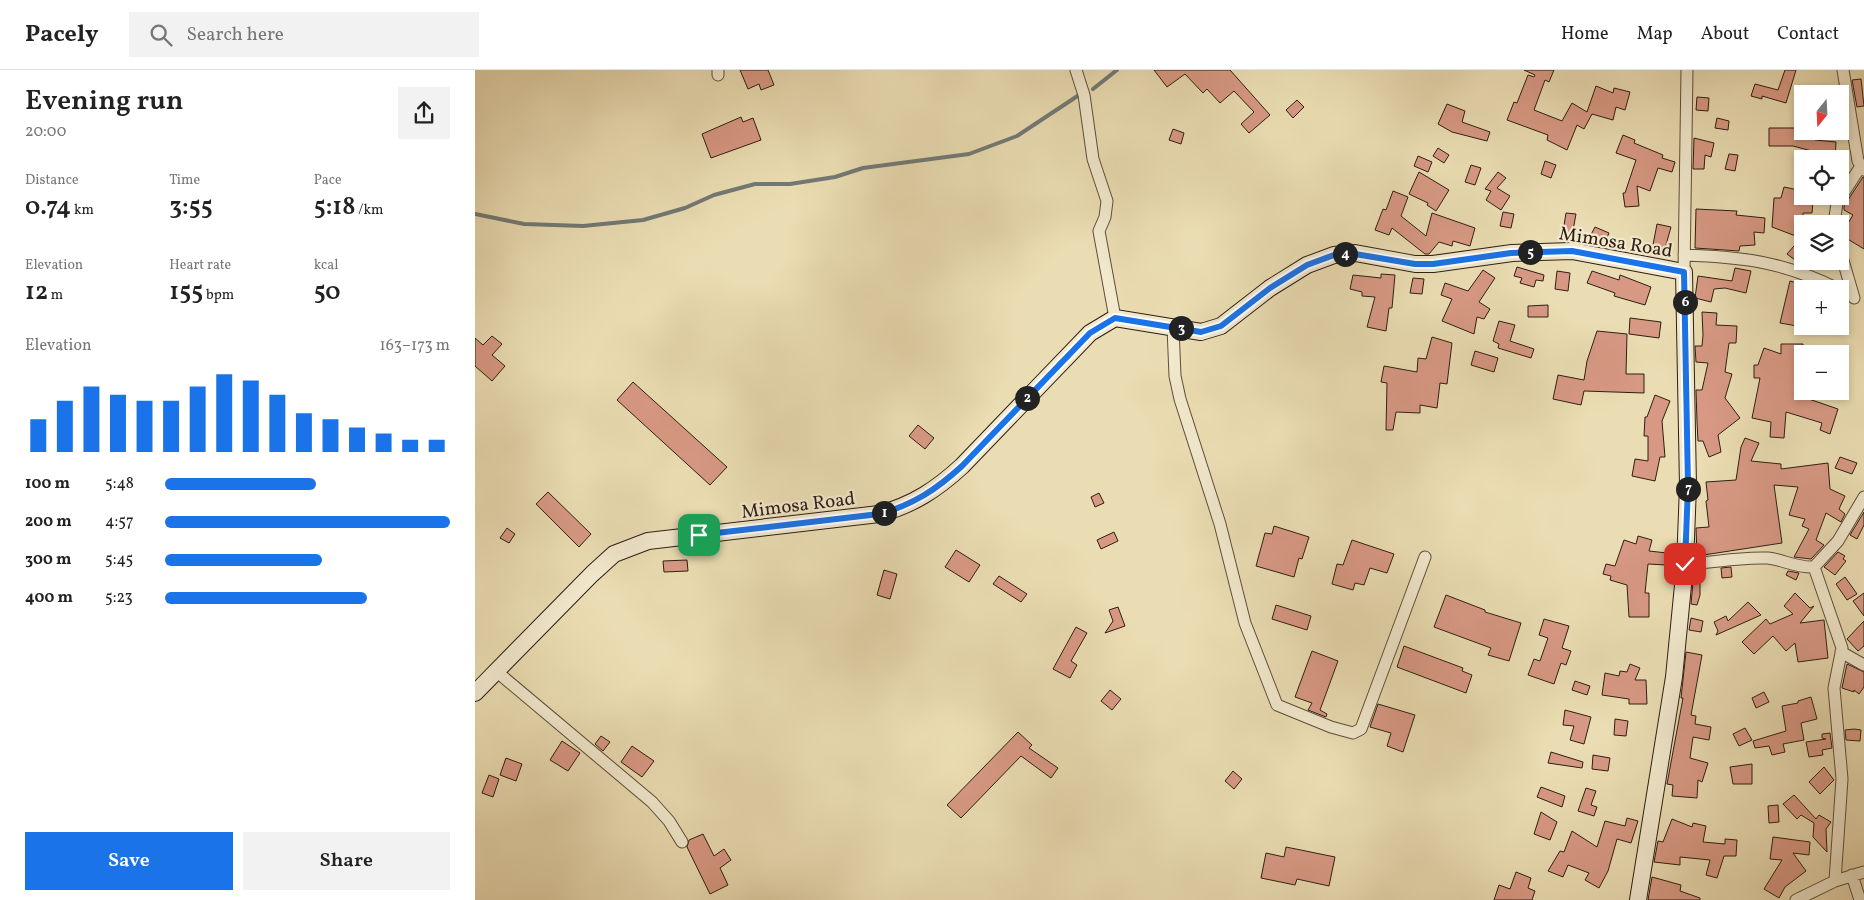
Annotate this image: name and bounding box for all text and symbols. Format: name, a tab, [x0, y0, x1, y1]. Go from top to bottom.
search box	[129, 12, 479, 57]
text: Pacely	[25, 18, 99, 52]
icon: search	[147, 21, 175, 49]
text: Search here	[187, 22, 284, 48]
text: Home	[1561, 22, 1609, 47]
text: Map	[1637, 22, 1673, 47]
text: About	[1701, 22, 1749, 47]
text: Contact	[1777, 22, 1839, 47]
text: Evening run	[25, 82, 184, 121]
north arrow	[1794, 85, 1849, 140]
map controls	[1794, 85, 1849, 400]
button: share	[398, 87, 450, 139]
text: 20:00	[25, 121, 66, 143]
button: locate	[1794, 150, 1849, 205]
text: Distance	[25, 171, 79, 190]
text: Time	[169, 171, 200, 190]
text: Pace	[314, 171, 342, 190]
text: 0.74	[25, 190, 71, 225]
text: 3:55	[169, 190, 213, 225]
text: 5:18	[314, 190, 355, 225]
text: km	[71, 201, 94, 220]
text: /km	[355, 201, 383, 220]
button: layers	[1794, 215, 1849, 270]
street label: Mimosa Road	[1557, 221, 1674, 265]
pin: 5	[1517, 240, 1543, 264]
pin: 4	[1333, 242, 1357, 266]
text: 5	[1527, 243, 1534, 262]
text: 4	[1341, 245, 1350, 264]
text: Elevation	[25, 256, 83, 275]
text: Heart rate	[169, 256, 231, 275]
text: kcal	[314, 256, 339, 275]
text: 12	[25, 275, 48, 310]
text: 155	[169, 275, 203, 310]
text: 50	[314, 275, 341, 310]
button: +	[1794, 280, 1849, 335]
text: m	[48, 286, 63, 305]
text: bpm	[203, 286, 234, 305]
pin: 6	[1673, 290, 1697, 314]
text: 6	[1682, 293, 1689, 312]
pin: 3	[1169, 316, 1193, 340]
text: 3	[1178, 319, 1185, 338]
text: Elevation	[25, 335, 92, 357]
text: 163–173 m	[380, 335, 450, 357]
button: −	[1794, 345, 1849, 400]
pin: 2	[1015, 386, 1039, 410]
text: 2	[1024, 389, 1031, 408]
text: 100 m	[25, 473, 70, 495]
text: 5:48	[105, 473, 134, 495]
pin: 7	[1675, 476, 1701, 502]
text: 7	[1685, 480, 1692, 499]
street label: Mimosa Road	[740, 486, 857, 526]
pin: 1	[871, 500, 897, 526]
text: 1	[882, 504, 887, 523]
text: 200 m	[25, 511, 72, 533]
text: 4:57	[105, 511, 134, 533]
pin	[678, 514, 720, 556]
icon: arrive	[685, 521, 713, 549]
pin	[1664, 543, 1706, 585]
text: 300 m	[25, 549, 71, 571]
text: 5:45	[105, 549, 133, 571]
icon: check	[1671, 550, 1699, 578]
text: 400 m	[25, 587, 73, 609]
text: 5:23	[105, 587, 133, 609]
button: Save	[25, 832, 233, 890]
button: Share	[243, 832, 450, 890]

